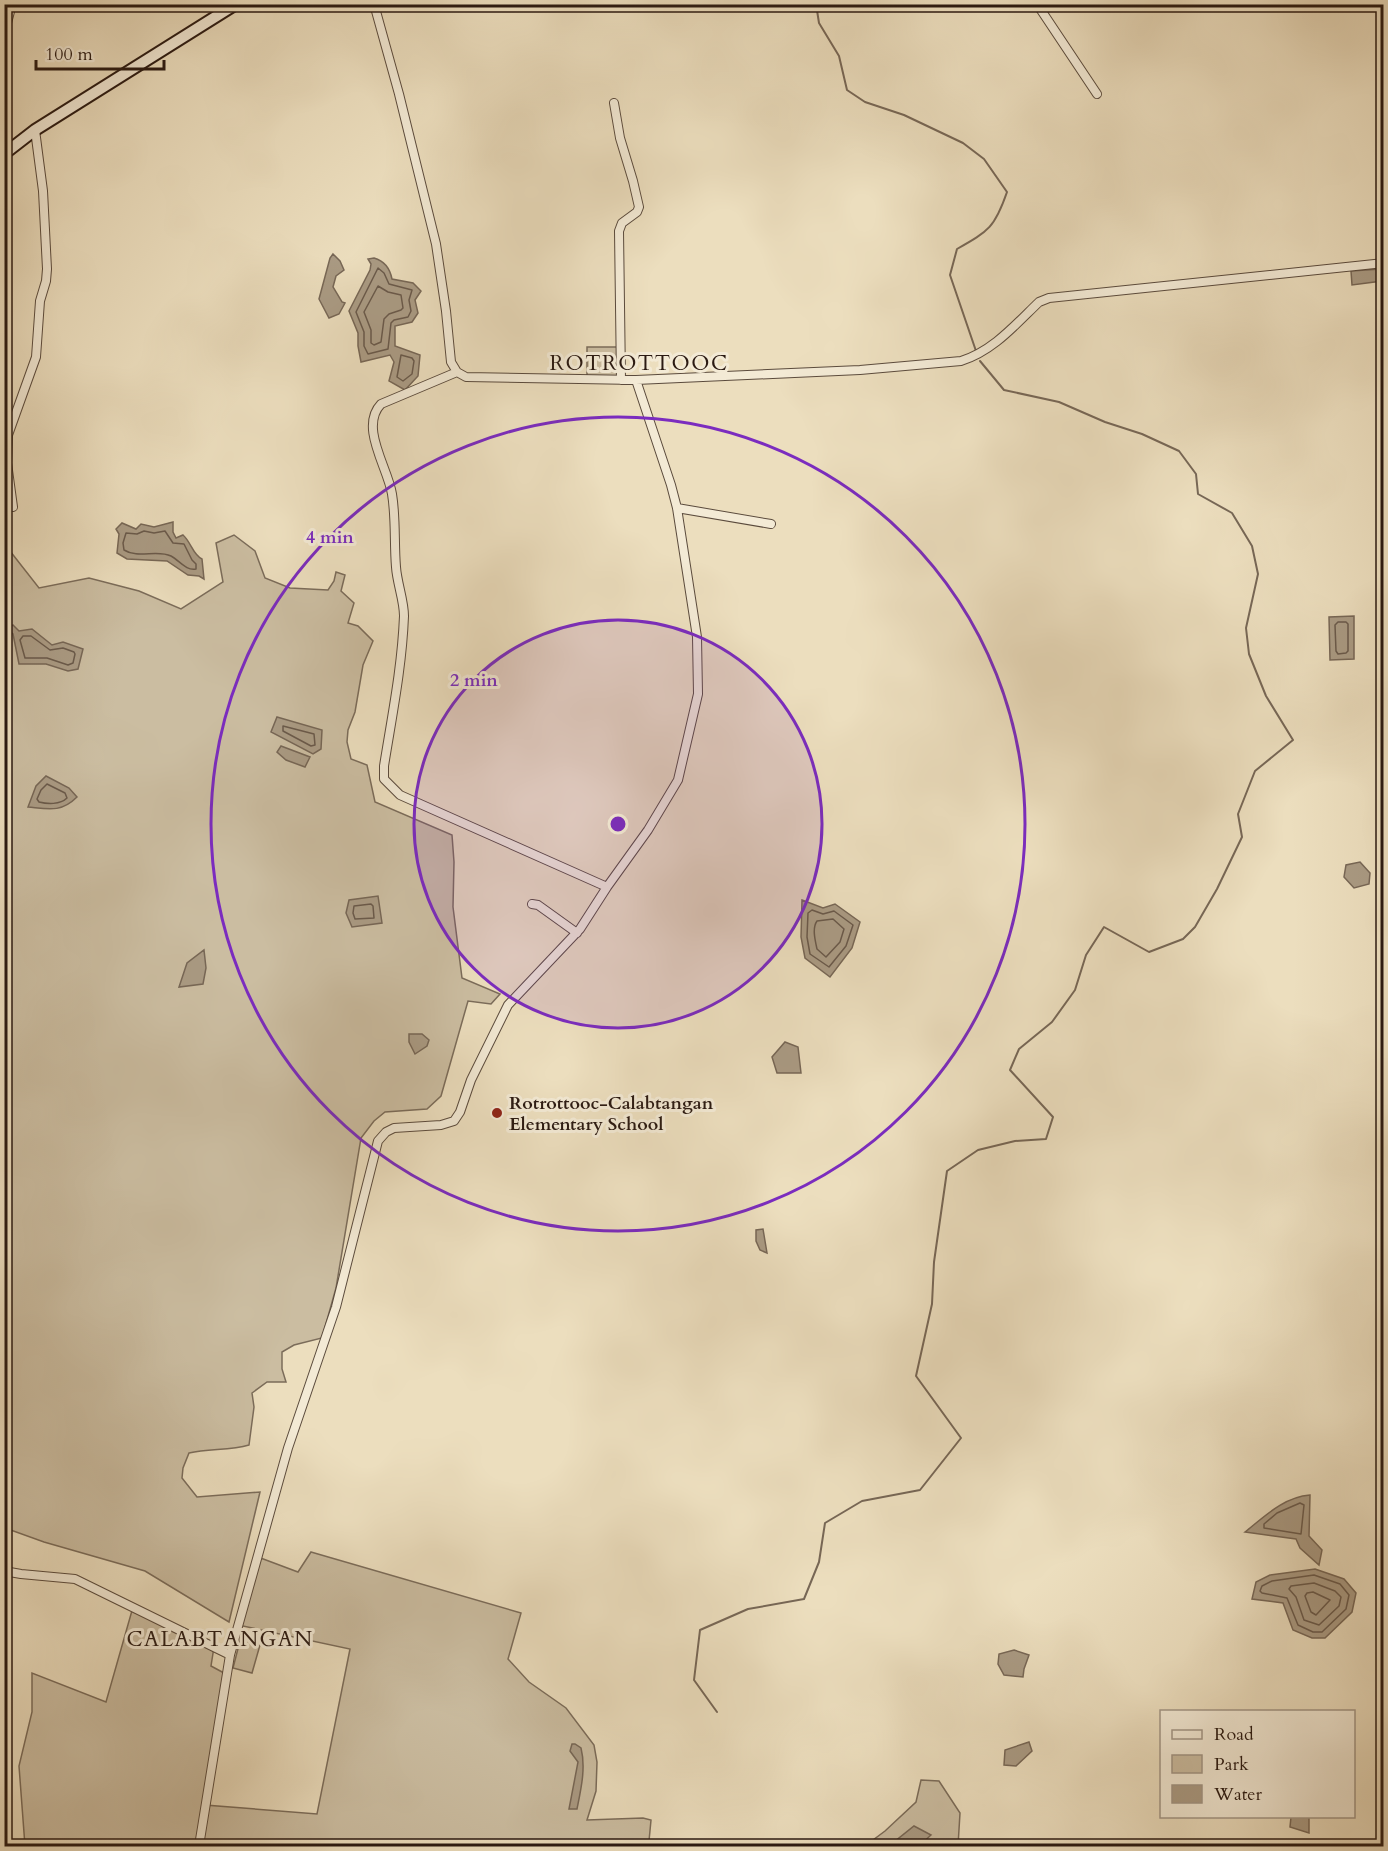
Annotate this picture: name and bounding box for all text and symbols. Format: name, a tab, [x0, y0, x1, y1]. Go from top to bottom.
scale bar	[36, 33, 164, 71]
text: 100 m	[45, 42, 93, 67]
district label: ROTROTTOOC	[550, 349, 728, 378]
text: 4 min	[306, 525, 354, 550]
text: 2 min	[450, 668, 498, 693]
centre of rings	[608, 814, 628, 834]
place label: Rotrottooc-Calabtangan Elementary School	[509, 1091, 714, 1137]
marker: Rotrottooc-Calabtangan Elementary School	[490, 1106, 504, 1120]
district label: CALABTANGAN	[126, 1625, 314, 1654]
legend	[1160, 1710, 1355, 1818]
text: Road	[1214, 1722, 1254, 1747]
text: Park	[1214, 1752, 1249, 1777]
text: Water	[1213, 1782, 1263, 1807]

